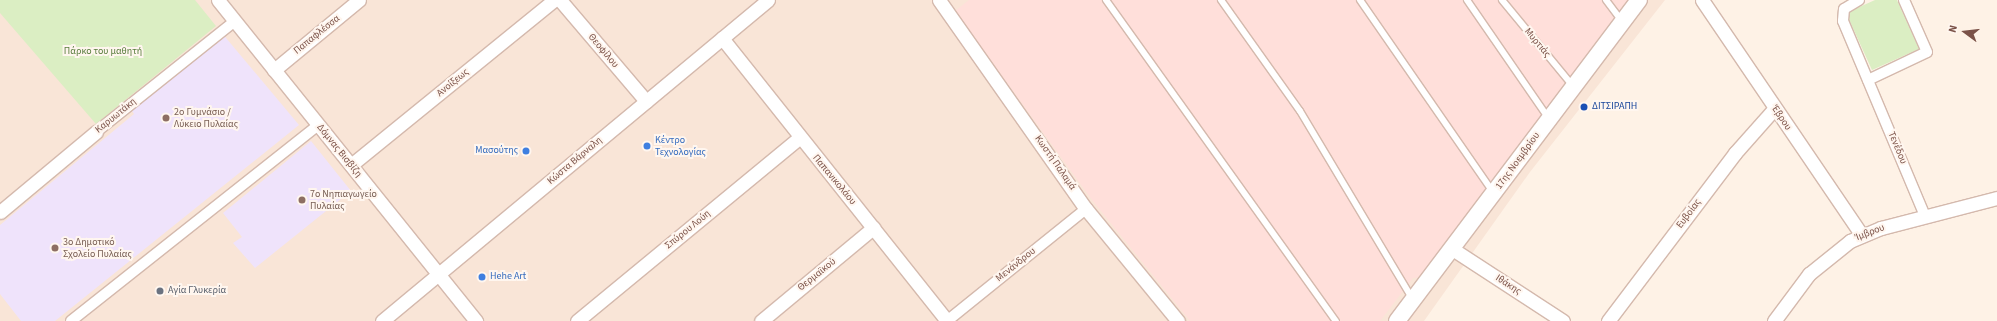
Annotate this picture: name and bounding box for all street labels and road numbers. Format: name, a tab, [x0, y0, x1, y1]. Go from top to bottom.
street label: Παπαφλέσσα	[292, 13, 342, 57]
street label: Μυρτιάς	[1521, 26, 1553, 60]
street label: Θεοφίλου	[585, 31, 621, 71]
street label: Ανοίξεως	[435, 66, 471, 100]
street label: Καρυωτάκη	[93, 96, 139, 136]
street label: Έβρου	[1768, 103, 1794, 133]
street label: Δόμνας Βισβίζη	[314, 122, 364, 180]
street label: 17ης Νοεμβρίου	[1493, 130, 1543, 192]
street label: Τενέδου	[1885, 130, 1909, 166]
street label: Κωστή Παλαμά	[1032, 133, 1078, 193]
street label: Κώστα Βάρναλη	[545, 135, 605, 187]
street label: Παπανικολάου	[810, 153, 858, 207]
street label: Ευβοίας	[1674, 197, 1704, 231]
street label: Σπύρου Λούη	[663, 208, 713, 252]
street label: Ίμβρου	[1854, 222, 1886, 244]
street label: Μενάνδρου	[994, 245, 1038, 285]
street label: Θερμαϊκού	[796, 256, 838, 294]
street label: Ιθάκης	[1493, 272, 1523, 298]

